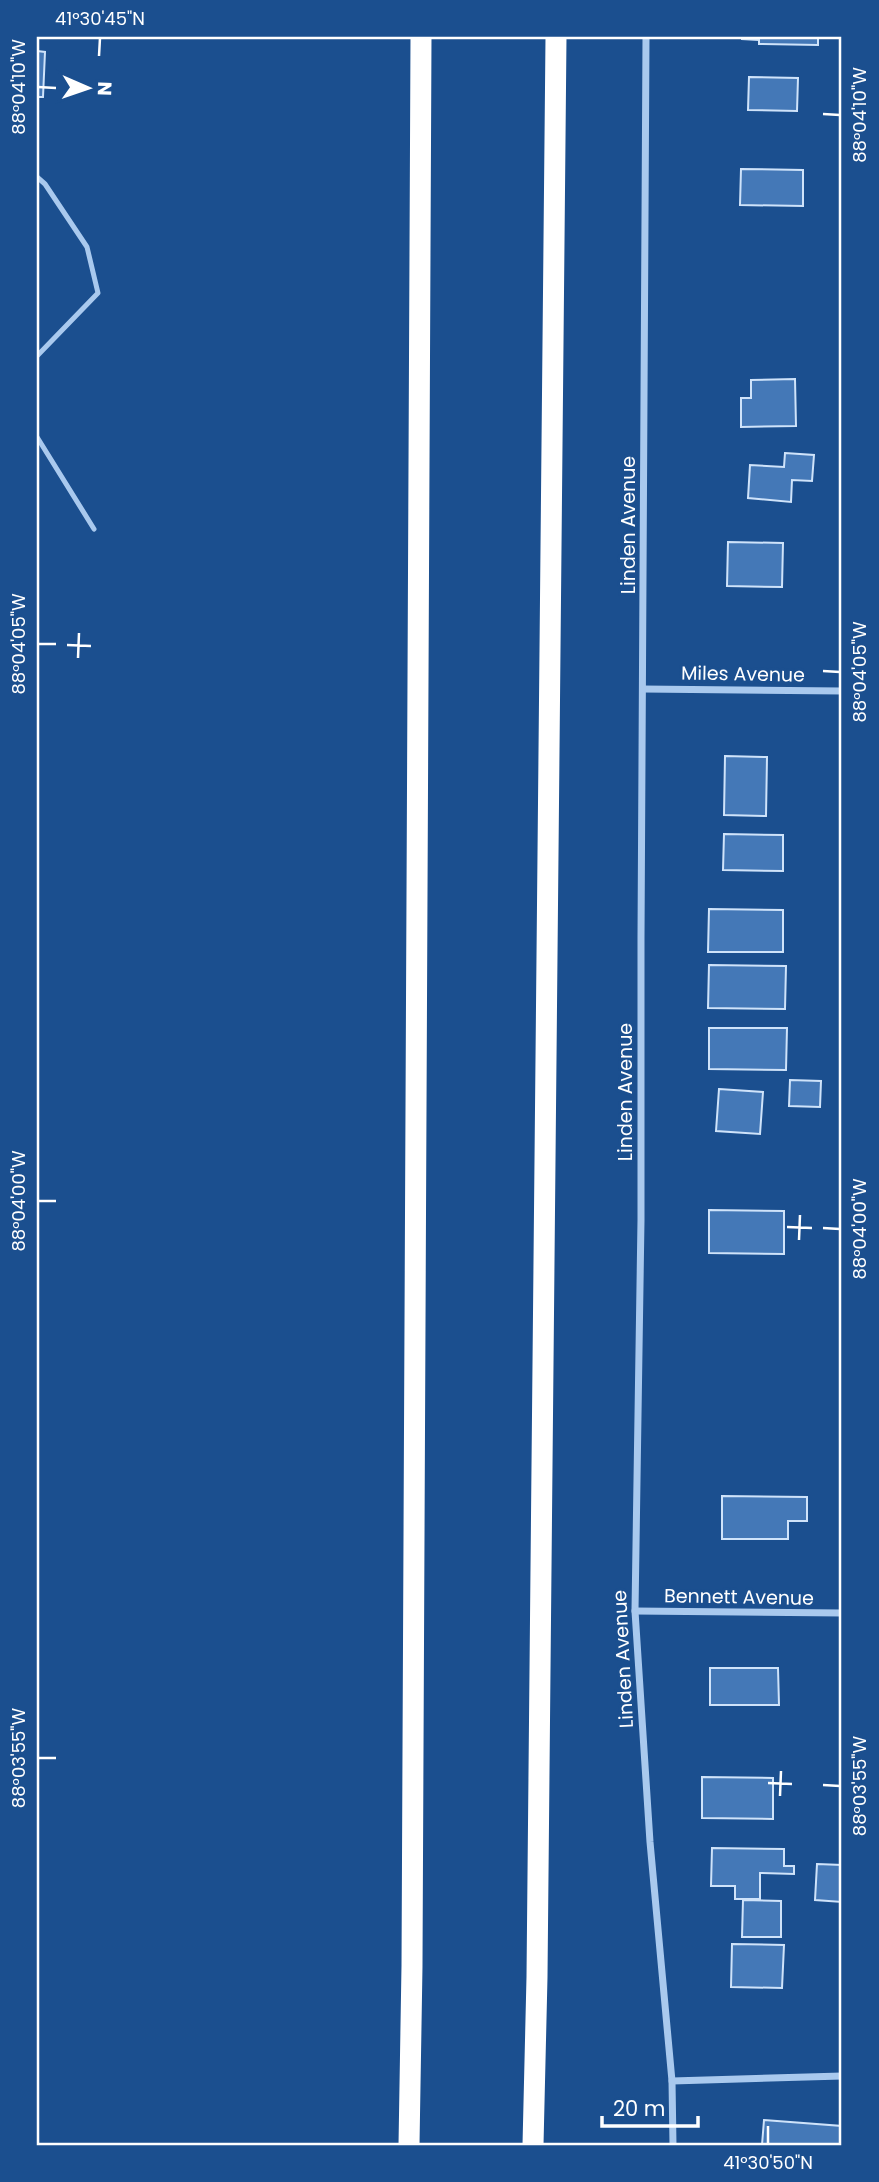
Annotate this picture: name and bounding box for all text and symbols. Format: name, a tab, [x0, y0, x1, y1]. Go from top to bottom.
text: 41°30'45"N	[55, 6, 145, 31]
text: 88°04'10"W	[6, 39, 31, 135]
north arrow	[52, 52, 122, 122]
text: 88°04'10"W	[847, 67, 872, 163]
text: N	[91, 81, 118, 96]
street label: Linden Avenue	[615, 456, 642, 594]
text: 88°04'05"W	[6, 593, 31, 695]
text: 88°04'05"W	[847, 621, 872, 723]
street label: Miles Avenue	[681, 659, 805, 689]
street label: Linden Avenue	[612, 1023, 639, 1161]
text: 88°04'00"W	[6, 1150, 31, 1252]
text: 88°04'00"W	[847, 1178, 872, 1280]
street label: Bennett Avenue	[664, 1582, 814, 1612]
street label: Linden Avenue	[606, 1589, 640, 1729]
text: 88°03'55"W	[6, 1707, 31, 1808]
text: 88°03'55"W	[847, 1735, 872, 1836]
scale bar	[602, 2084, 699, 2128]
text: 20 m	[613, 2094, 666, 2123]
text: 41°30'50"N	[723, 2150, 813, 2175]

